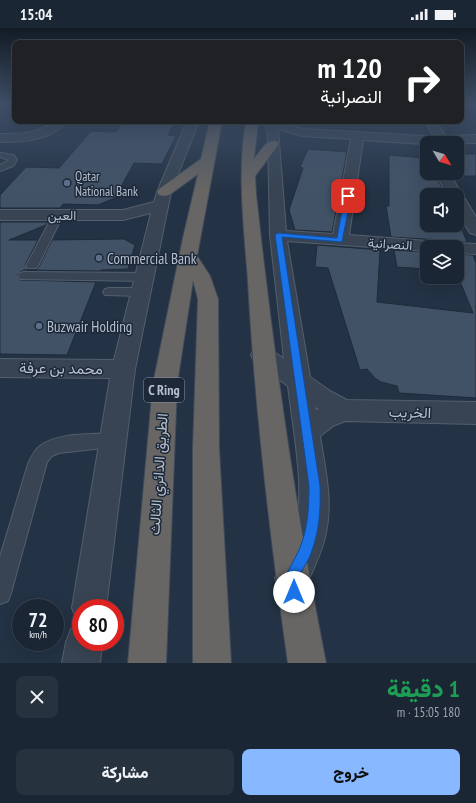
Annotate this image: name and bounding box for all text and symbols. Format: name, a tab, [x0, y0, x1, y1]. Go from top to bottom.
text: 15:04	[20, 5, 52, 24]
text: 120 m	[318, 49, 382, 86]
icon: right	[396, 56, 448, 108]
text: النصرانية	[320, 85, 382, 108]
north arrow	[420, 136, 464, 180]
map controls	[420, 136, 464, 284]
place label: Qatar National Bank	[75, 168, 138, 200]
marker: Qatar National Bank	[62, 178, 72, 188]
pin	[331, 179, 365, 213]
icon: arrive	[337, 185, 359, 207]
button: sound	[420, 188, 464, 232]
street label: العين	[48, 207, 76, 224]
street label: النصرانية	[367, 234, 413, 254]
button: layers	[420, 240, 464, 284]
place label: Commercial Bank	[107, 249, 197, 268]
marker: Commercial Bank	[94, 253, 104, 263]
place label: Buzwair Holding	[47, 317, 132, 336]
marker: Buzwair Holding	[34, 321, 44, 331]
street label: محمد بن عرفة	[19, 358, 103, 379]
road number: C Ring	[144, 378, 184, 402]
street label: الخريب	[388, 402, 432, 422]
street label: الطريق الدائري الثالث	[144, 412, 176, 536]
position arrow	[273, 571, 315, 613]
speed limit sign: 80	[72, 599, 124, 651]
text: 72	[28, 607, 48, 633]
text: km/h	[29, 628, 47, 641]
text: 1 دقيقة	[387, 673, 460, 704]
button: close	[16, 676, 58, 718]
text: 180 m · 15:05	[397, 704, 460, 721]
button: مشاركة	[16, 749, 234, 795]
button: خروج	[242, 749, 460, 795]

